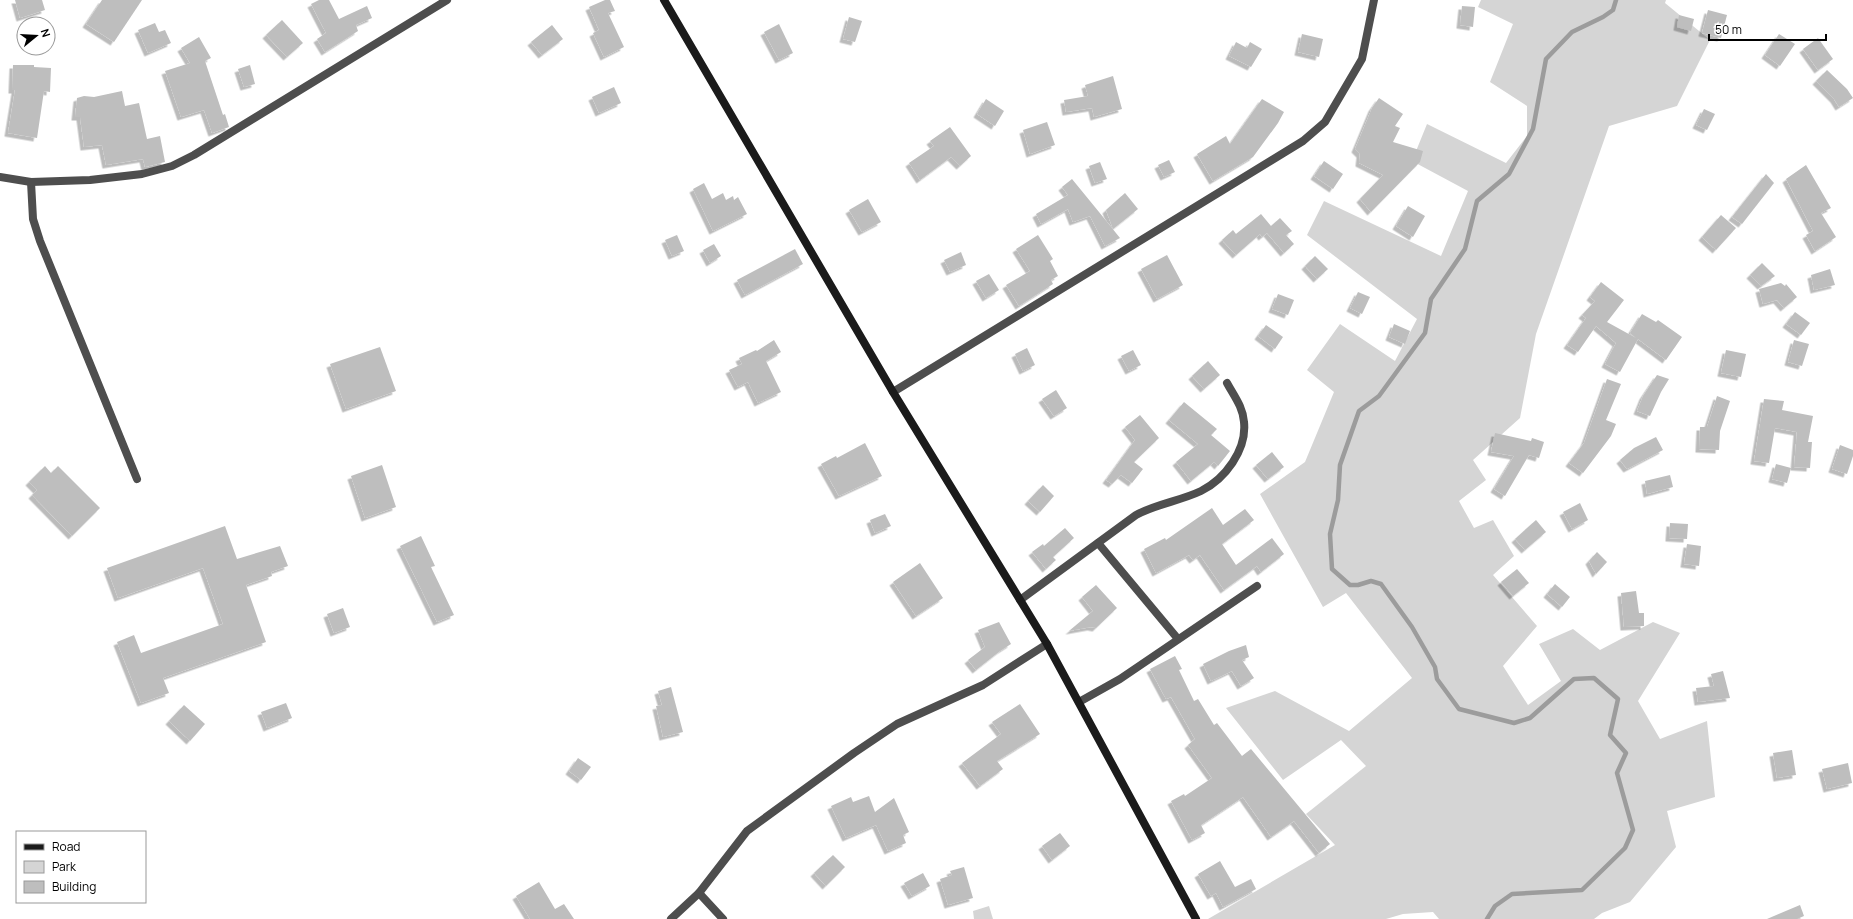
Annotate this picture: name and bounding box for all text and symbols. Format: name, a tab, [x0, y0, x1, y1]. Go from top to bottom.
north arrow	[16, 16, 56, 56]
scale bar	[1709, 16, 1826, 42]
text: 50 m	[1715, 21, 1742, 38]
text: N	[38, 27, 54, 39]
legend	[16, 831, 146, 903]
text: Road	[52, 838, 80, 855]
text: Park	[52, 858, 77, 875]
text: Building	[52, 878, 96, 895]

